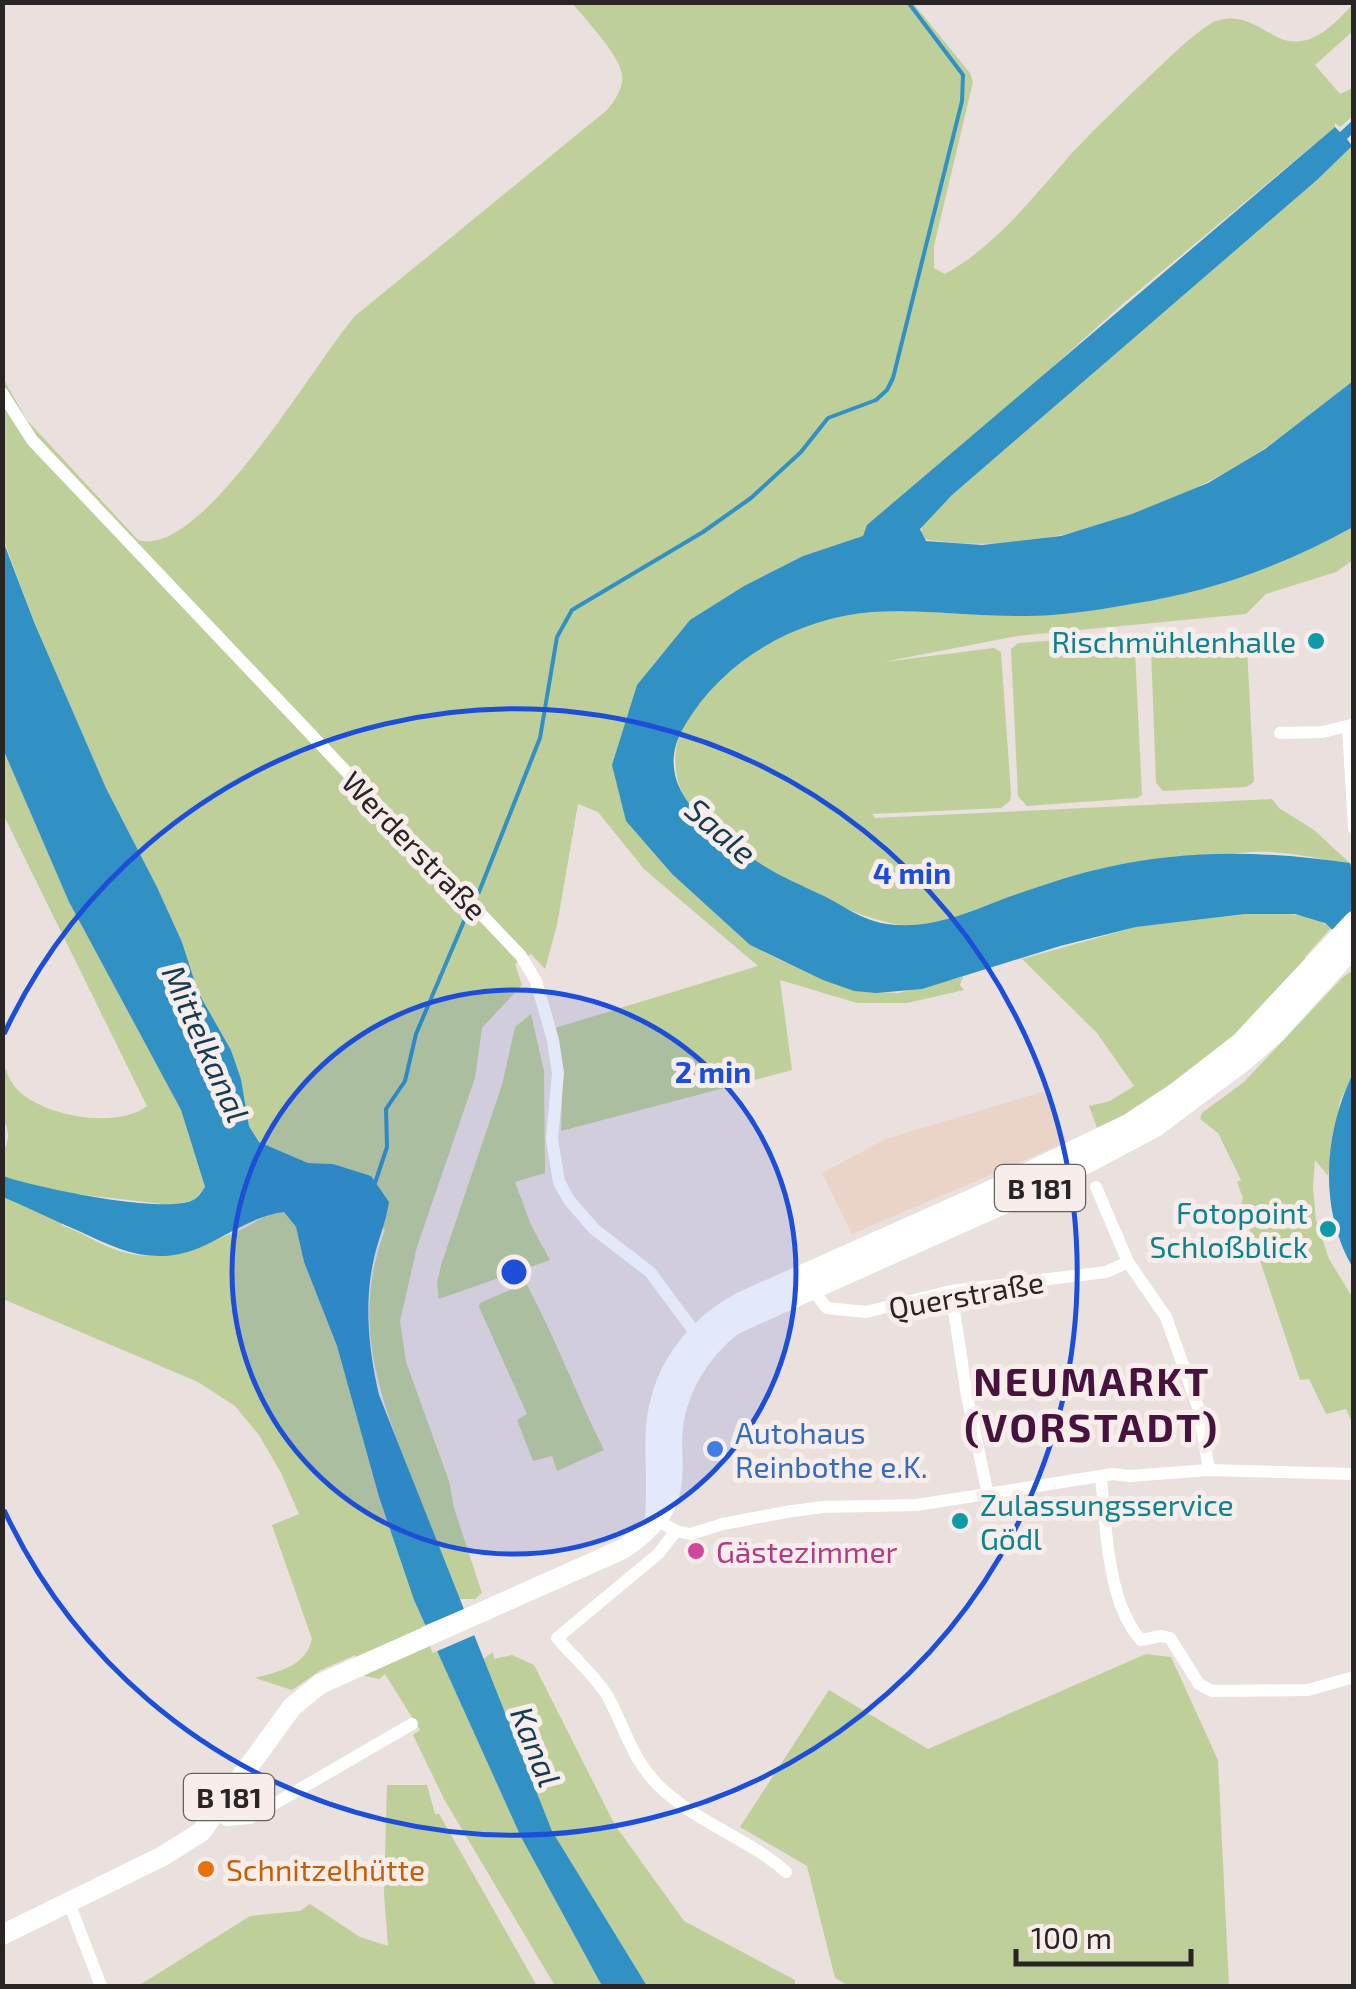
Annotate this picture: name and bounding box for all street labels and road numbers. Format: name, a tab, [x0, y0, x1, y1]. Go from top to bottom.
street label: Werderstraße	[335, 763, 495, 927]
road number: B 181	[995, 1165, 1085, 1211]
street label: Querstraße	[886, 1263, 1046, 1325]
road number: B 181	[184, 1774, 274, 1820]

